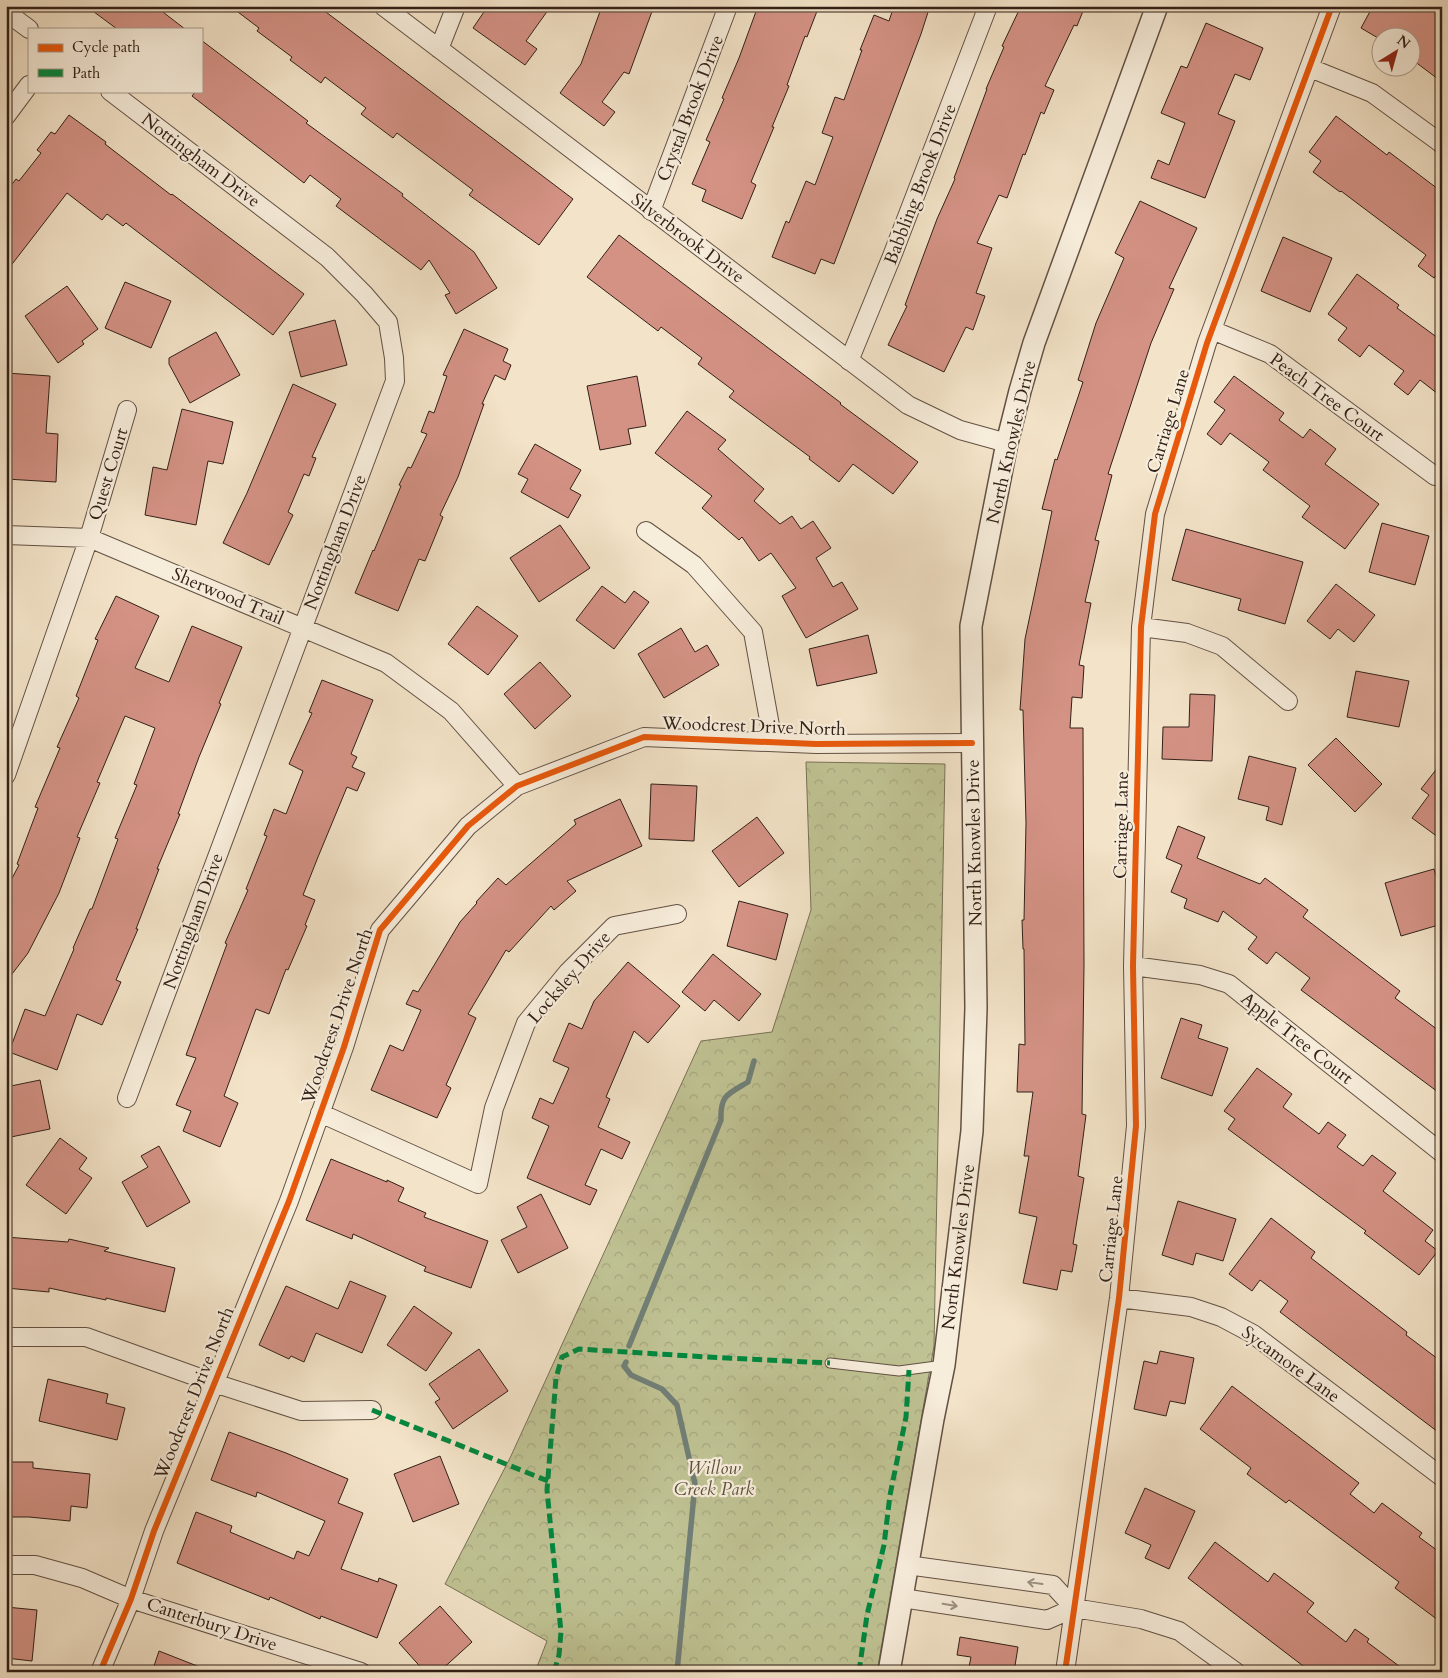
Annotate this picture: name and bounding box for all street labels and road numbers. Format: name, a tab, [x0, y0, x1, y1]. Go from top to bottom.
street label: Crystal Brook Drive	[651, 31, 730, 185]
street label: Babbling Brook Drive	[878, 100, 963, 268]
street label: Nottingham Drive	[136, 107, 265, 213]
street label: Silverbrook Drive	[626, 187, 750, 289]
street label: Peach Tree Court	[1264, 347, 1389, 448]
street label: North Knowles Drive	[981, 358, 1042, 526]
street label: Carriage Lane	[1141, 366, 1196, 476]
street label: Quest Court	[83, 424, 135, 524]
street label: Nottingham Drive	[298, 471, 373, 613]
street label: Sherwood Trail	[168, 562, 288, 631]
street label: Woodcrest Drive North	[661, 711, 846, 742]
street label: North Knowles Drive	[961, 759, 988, 927]
street label: Carriage Lane	[1108, 771, 1135, 879]
street label: Nottingham Drive	[157, 850, 230, 993]
street label: Woodcrest Drive North	[295, 925, 379, 1108]
street label: Locksley Drive	[522, 926, 617, 1029]
street label: Apple Tree Court	[1235, 987, 1358, 1090]
street label: North Knowles Drive	[936, 1163, 981, 1331]
street label: Carriage Lane	[1093, 1174, 1130, 1284]
street label: Woodcrest Drive North	[148, 1303, 241, 1484]
street label: Sycamore Lane	[1236, 1320, 1345, 1409]
street label: Canterbury Drive	[143, 1592, 280, 1657]

